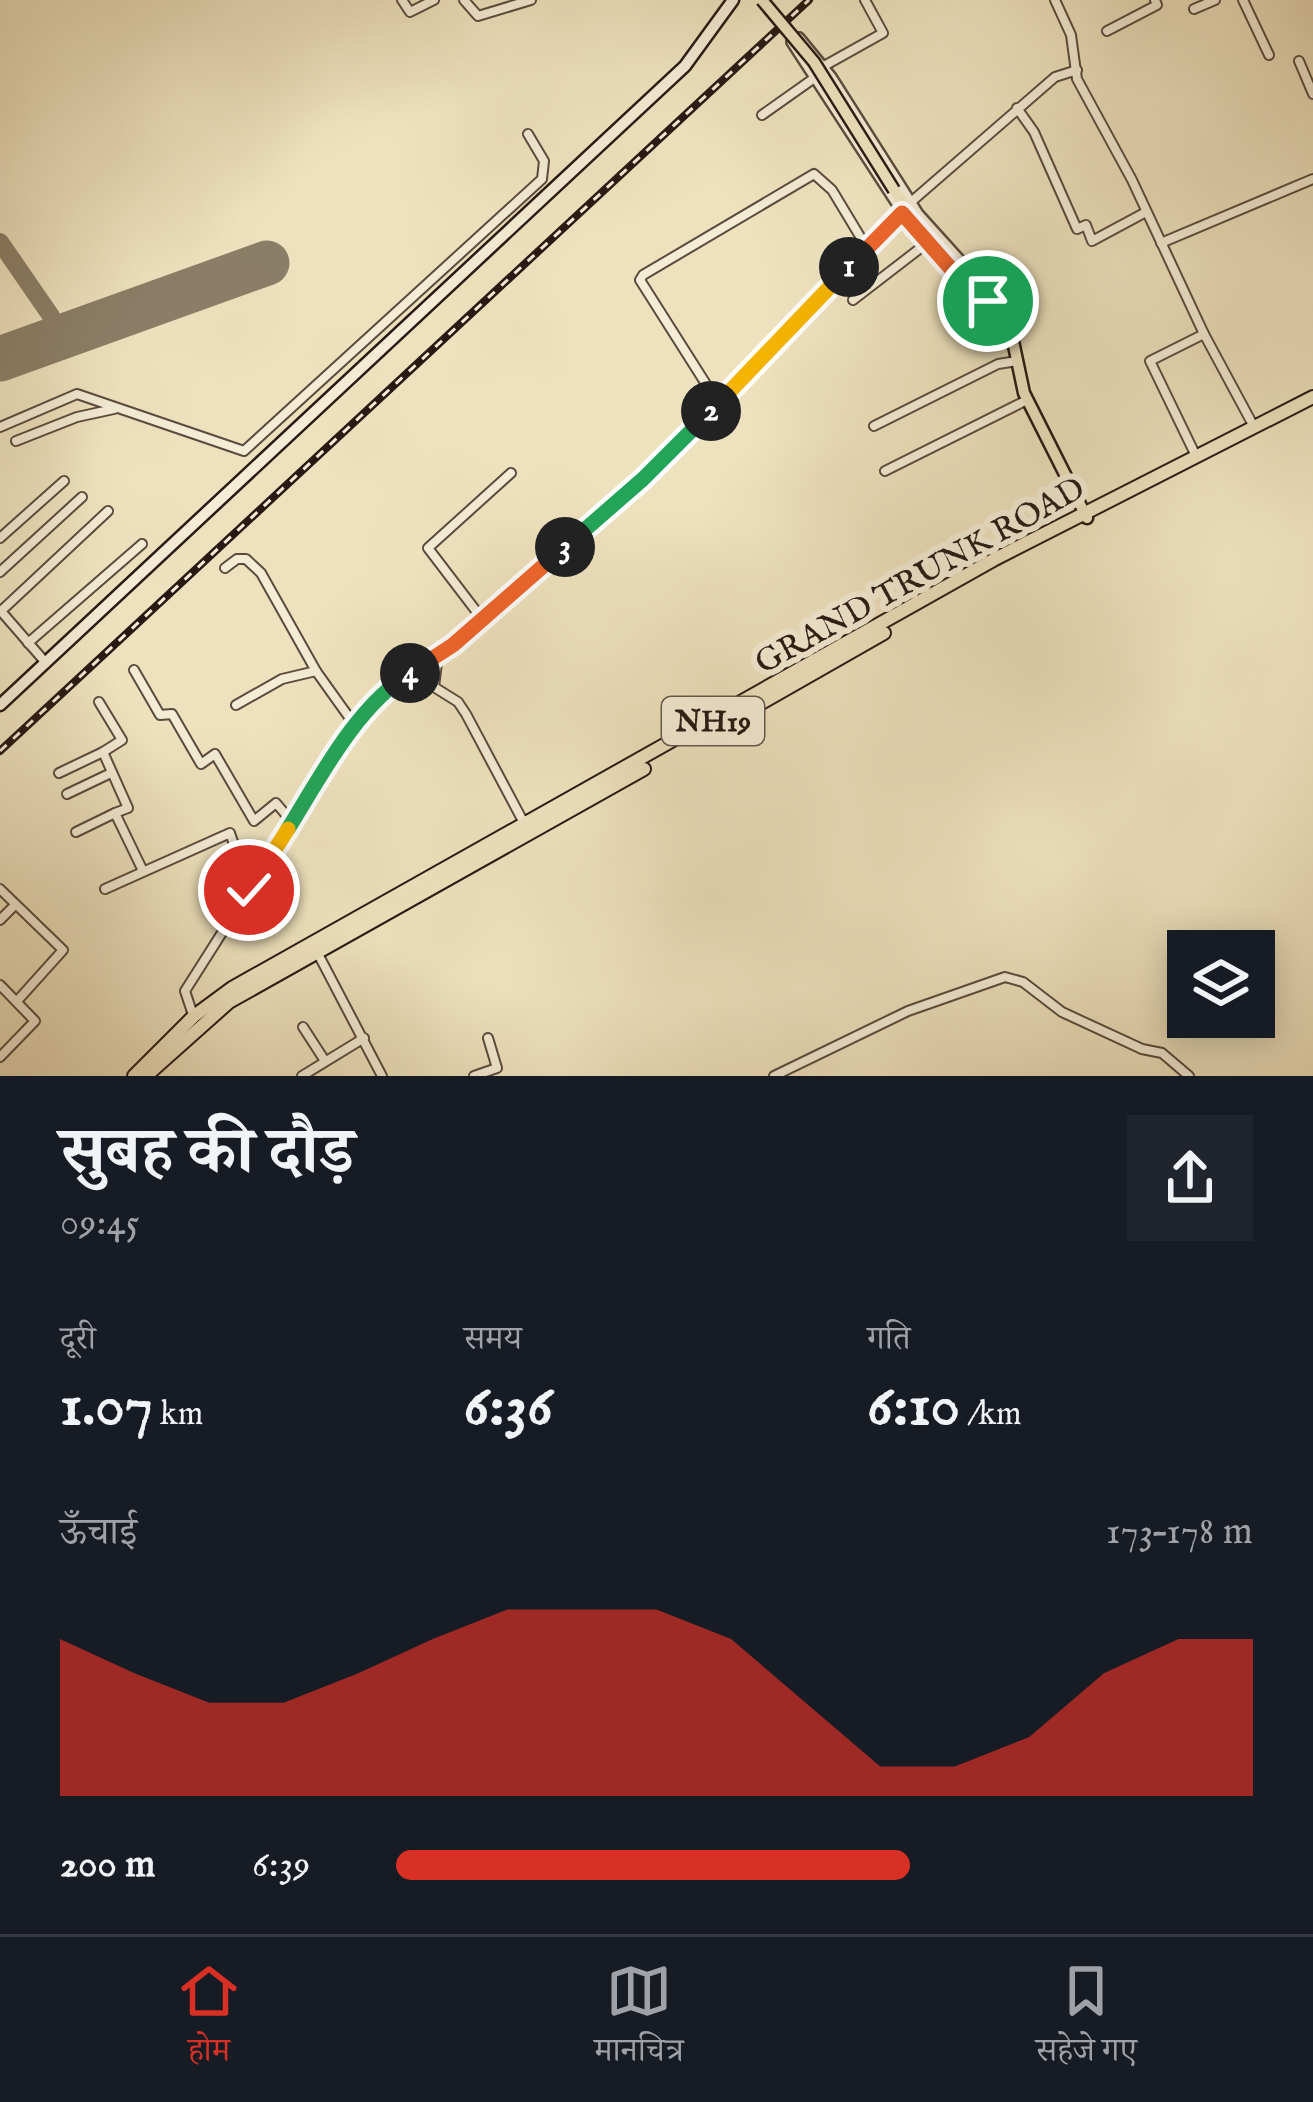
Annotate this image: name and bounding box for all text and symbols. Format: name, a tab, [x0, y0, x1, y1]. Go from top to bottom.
pin: 1	[819, 237, 879, 297]
text: 1	[843, 246, 855, 288]
pin	[937, 250, 1039, 352]
icon: arrive	[955, 268, 1021, 334]
pin: 2	[681, 381, 741, 441]
text: 2	[703, 390, 719, 432]
street label: GRAND TRUNK ROAD	[748, 468, 1093, 685]
pin: 3	[535, 517, 595, 577]
text: 3	[559, 526, 571, 568]
pin: 4	[380, 643, 440, 703]
text: 4	[402, 652, 418, 694]
road number: NH19	[662, 697, 764, 745]
pin	[198, 839, 300, 941]
icon: check	[216, 857, 282, 923]
map controls	[1167, 930, 1275, 1038]
button: layers	[1167, 930, 1275, 1038]
text: सुबह की दौड़	[60, 1112, 354, 1196]
button: share	[1127, 1115, 1253, 1241]
text: 09:45	[60, 1199, 140, 1248]
text: दूरी	[60, 1319, 96, 1361]
text: समय	[464, 1319, 522, 1361]
text: गति	[867, 1319, 911, 1361]
text: 1.07	[60, 1370, 153, 1446]
text: 6:36	[464, 1370, 553, 1446]
text: 6:10	[867, 1370, 960, 1446]
text: km	[153, 1394, 203, 1436]
text: /km	[960, 1394, 1022, 1436]
text: 173–178 m	[1106, 1508, 1253, 1557]
text: ऊँचाई	[60, 1509, 137, 1558]
text: 200 m	[60, 1841, 155, 1890]
text: 6:39	[252, 1841, 310, 1890]
tab: होम	[176, 1958, 242, 2082]
tab: मानचित्र	[594, 1958, 684, 2082]
tab: सहेजे गए	[1036, 1958, 1137, 2082]

